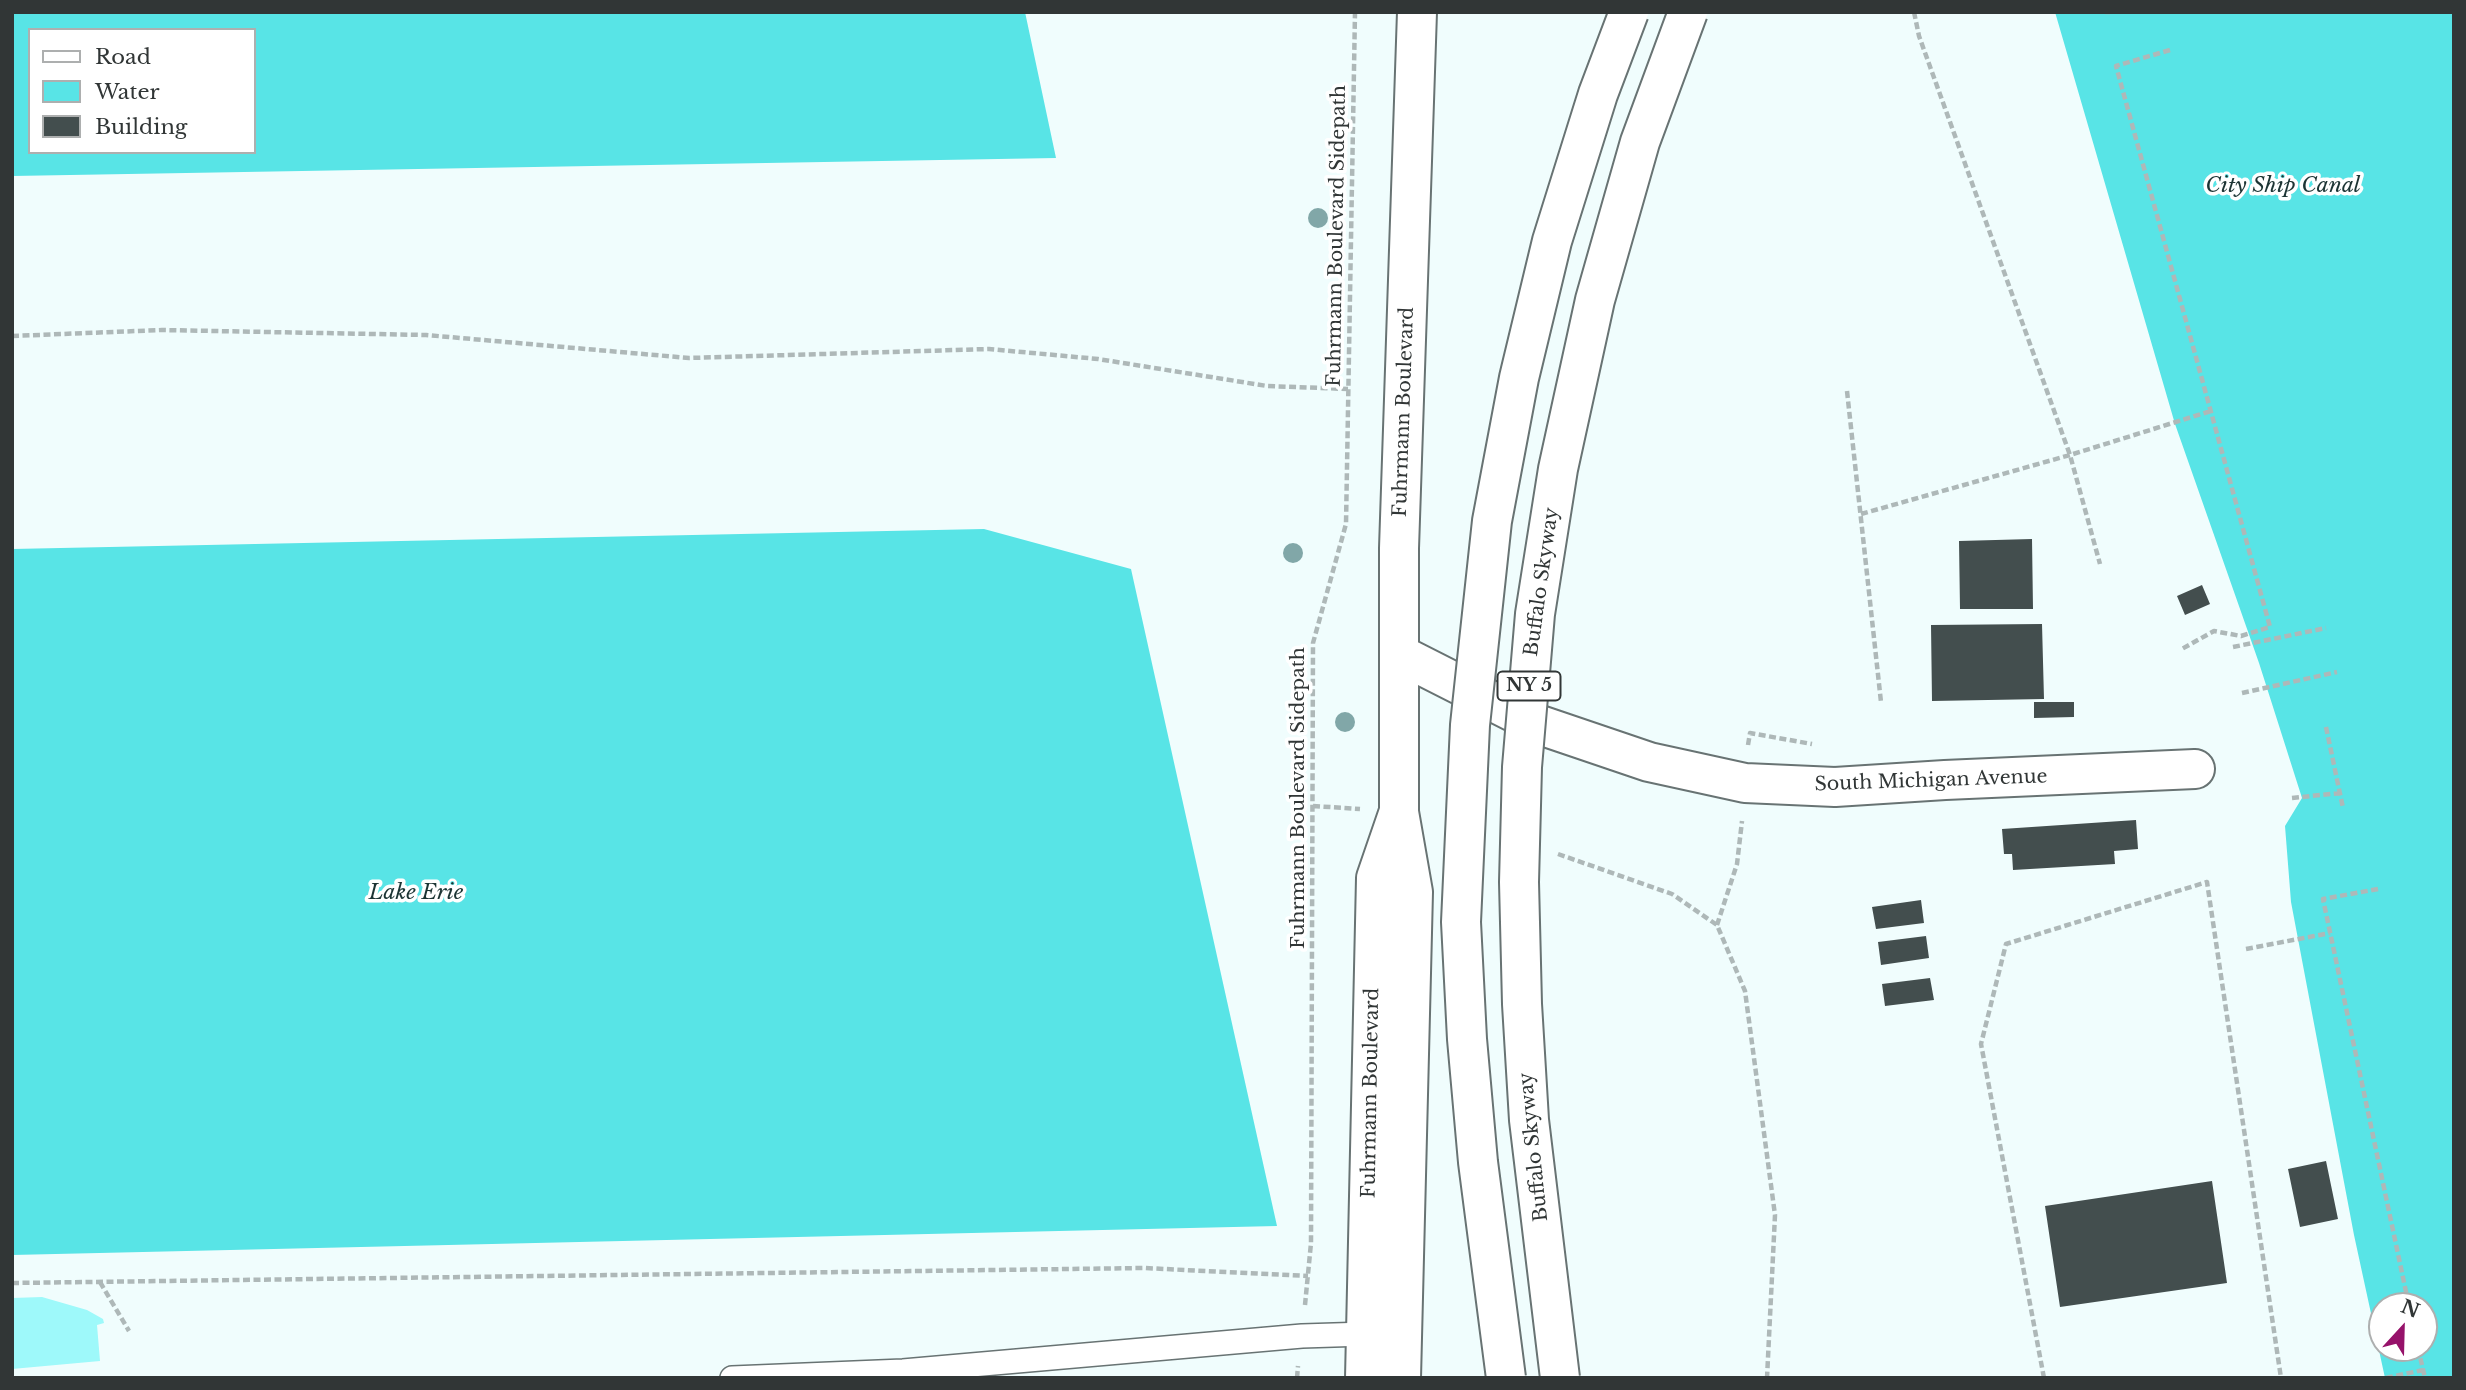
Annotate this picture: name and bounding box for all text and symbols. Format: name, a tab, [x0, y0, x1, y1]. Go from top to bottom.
legend	[28, 28, 256, 154]
text: Road	[95, 44, 151, 70]
text: Water	[95, 79, 159, 105]
street label: Fuhrmann Boulevard Sidepath	[1323, 85, 1351, 387]
text: Building	[95, 114, 187, 140]
water label: City Ship Canal	[2206, 173, 2360, 199]
street label: Fuhrmann Boulevard	[1389, 307, 1419, 517]
street label: Buffalo Skyway	[1520, 506, 1564, 658]
street label: Fuhrmann Boulevard Sidepath	[1288, 647, 1310, 949]
road number: NY 5	[1498, 672, 1560, 700]
street label: South Michigan Avenue	[1814, 766, 2048, 796]
water label: Lake Erie	[369, 880, 463, 906]
street label: Fuhrmann Boulevard	[1358, 988, 1384, 1198]
street label: Buffalo Skyway	[1515, 1071, 1553, 1223]
north arrow	[2368, 1292, 2438, 1362]
text: N	[2398, 1295, 2423, 1323]

